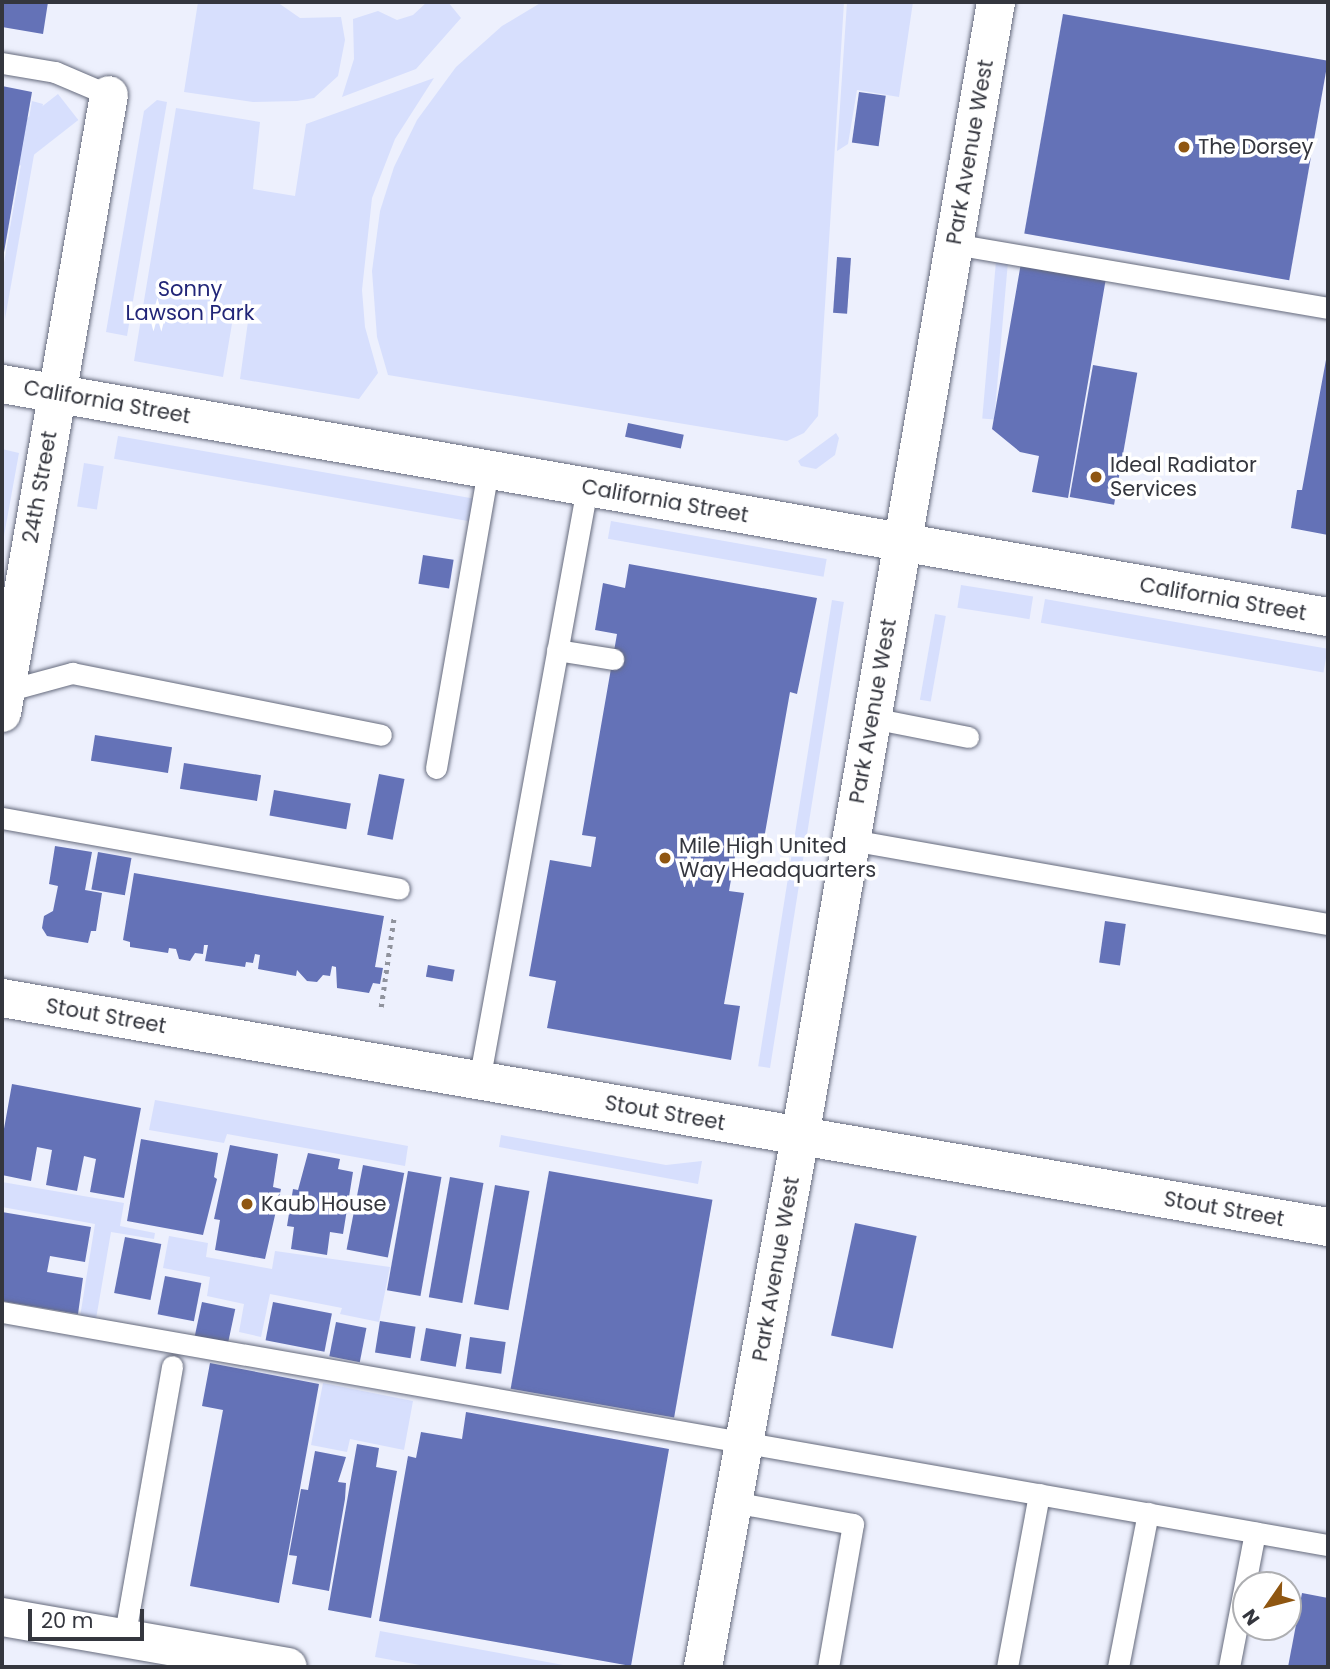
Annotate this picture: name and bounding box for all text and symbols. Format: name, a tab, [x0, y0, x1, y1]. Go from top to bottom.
street label: Park Avenue West	[941, 58, 999, 246]
place label: The Dorsey	[1198, 134, 1313, 160]
marker: The Dorsey	[1176, 139, 1192, 155]
park label: Sonny Lawson Park	[126, 276, 254, 326]
street label: California Street	[22, 375, 192, 429]
street label: 24th Street	[18, 429, 62, 545]
place label: Ideal Radiator Services	[1110, 452, 1257, 502]
marker: Ideal Radiator Services	[1088, 469, 1104, 485]
street label: California Street	[580, 474, 750, 528]
street label: California Street	[1138, 572, 1308, 626]
street label: Park Avenue West	[844, 617, 902, 805]
place label: Mile High United Way Headquarters	[679, 833, 876, 883]
marker: Mile High United Way Headquarters	[657, 850, 673, 866]
street label: Stout Street	[44, 993, 168, 1039]
street label: Stout Street	[603, 1090, 727, 1136]
street label: Park Avenue West	[747, 1175, 805, 1363]
street label: Stout Street	[1162, 1186, 1286, 1232]
place label: Kaub House	[261, 1191, 386, 1217]
marker: Kaub House	[239, 1196, 255, 1212]
north arrow	[1232, 1571, 1302, 1641]
scale bar	[32, 1596, 147, 1640]
text: N	[1236, 1604, 1266, 1631]
text: 20 m	[41, 1606, 94, 1635]

